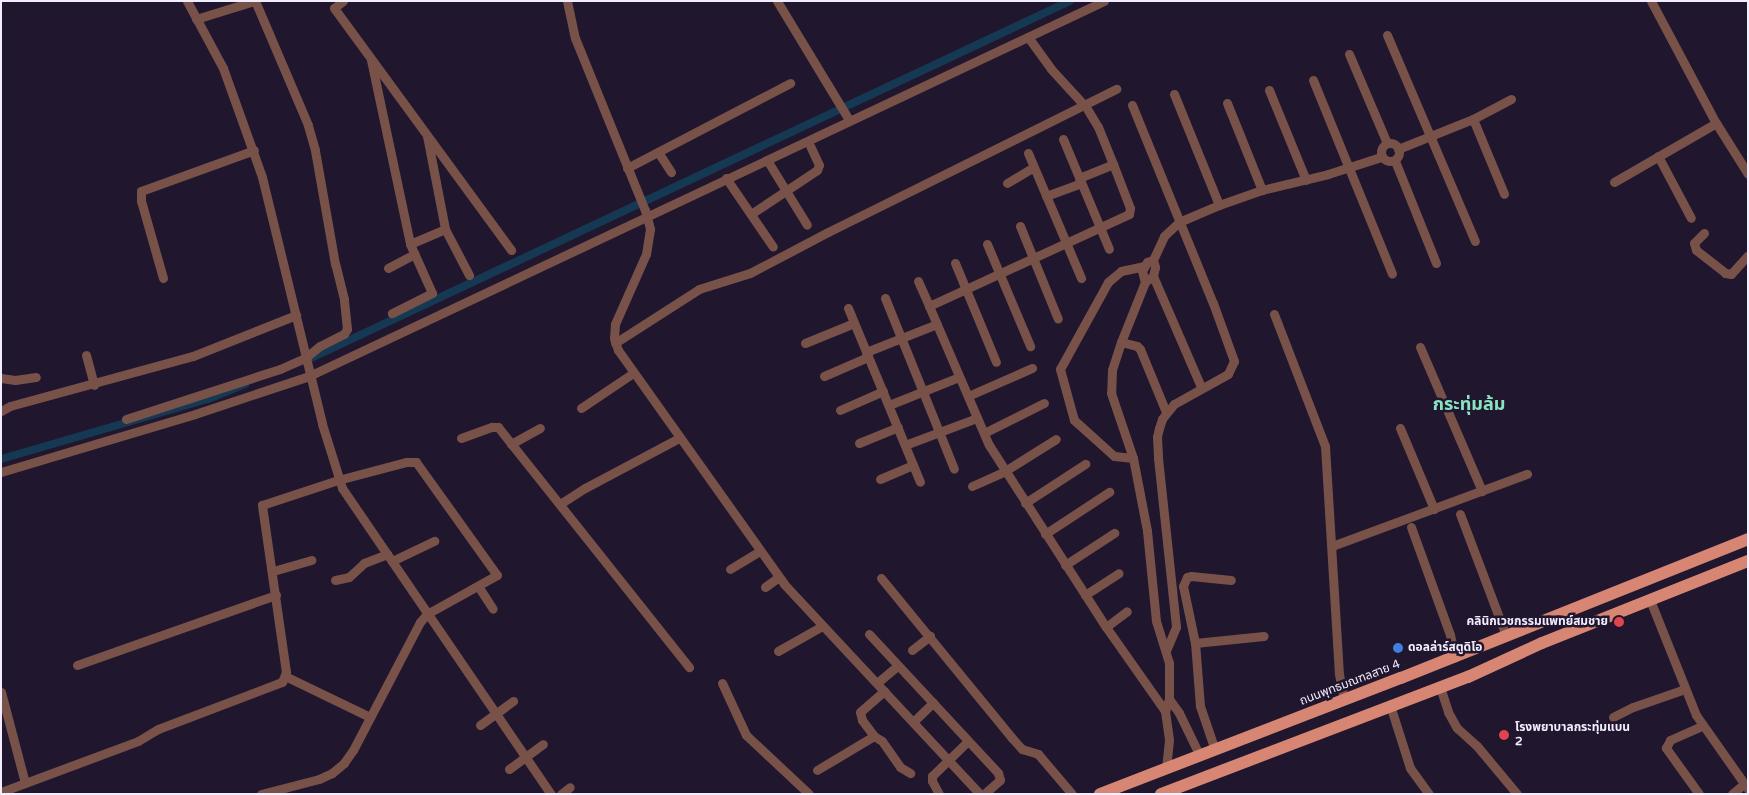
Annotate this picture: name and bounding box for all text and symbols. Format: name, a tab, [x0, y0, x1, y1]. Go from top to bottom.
district label: กระทุ่มล้ม	[1433, 393, 1505, 415]
place label: คลินิกเวชกรรมแพทย์สมชาย	[1466, 615, 1608, 629]
marker: คลินิกเวชกรรมแพทย์สมชาย	[1612, 615, 1626, 629]
place label: ดอลล่าร์สตูดิโอ	[1408, 641, 1482, 655]
marker: ดอลล่าร์สตูดิโอ	[1392, 642, 1404, 654]
street label: ถนนพุทธมณฑลสาย 4	[1298, 657, 1402, 709]
place label: โรงพยาบาลกระทุ่มแบน 2	[1515, 721, 1630, 749]
marker: โรงพยาบาลกระทุ่มแบน 2	[1497, 728, 1511, 742]

